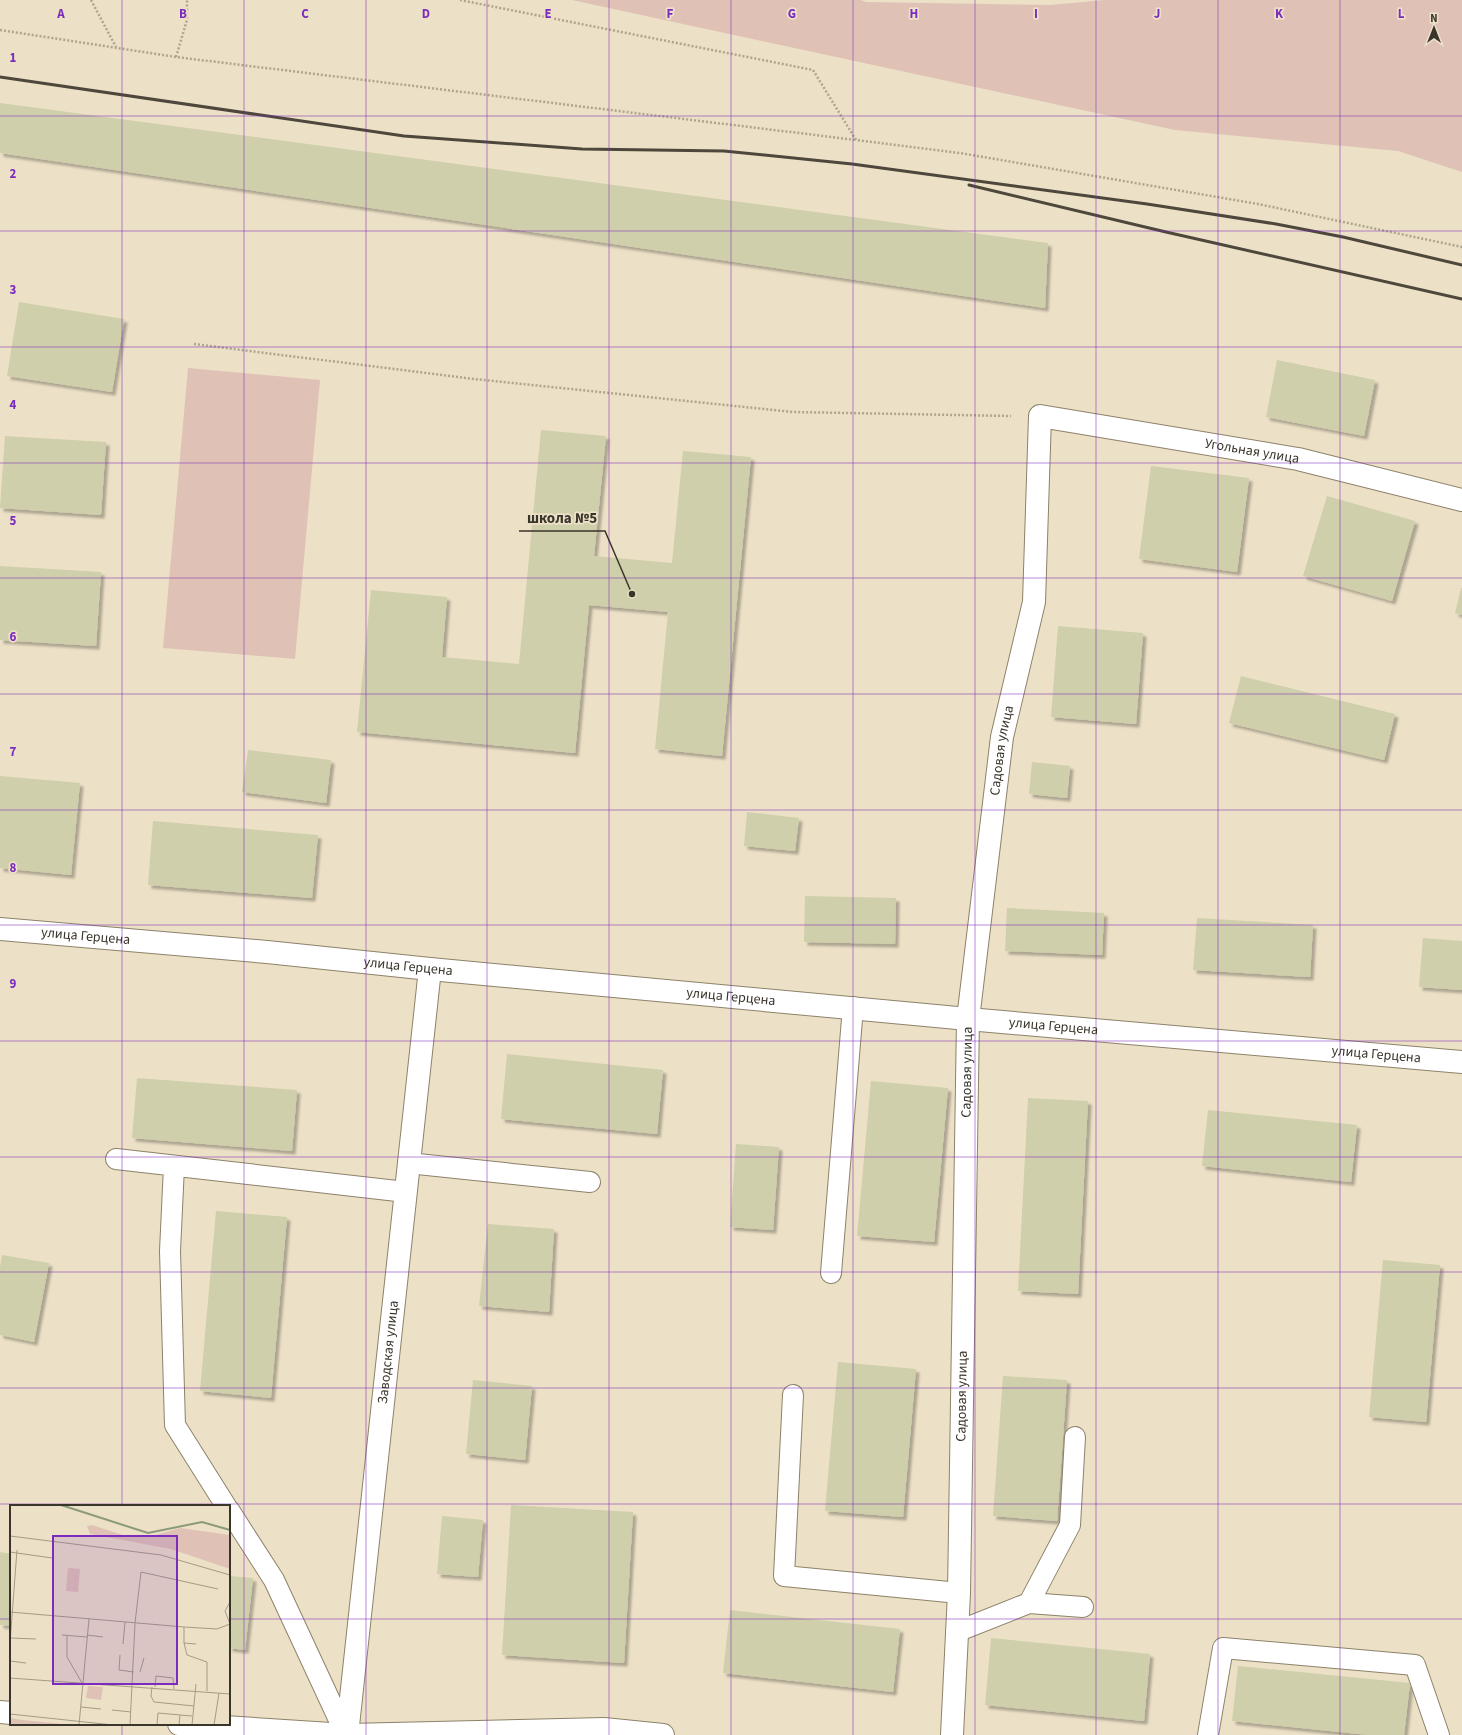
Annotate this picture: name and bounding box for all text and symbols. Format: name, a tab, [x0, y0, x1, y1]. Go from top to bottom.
text: A	[56, 5, 65, 23]
text: B	[179, 5, 187, 23]
text: C	[301, 5, 309, 23]
text: D	[422, 5, 430, 23]
text: E	[544, 5, 552, 23]
text: F	[667, 5, 674, 23]
text: G	[788, 5, 796, 23]
text: H	[910, 5, 918, 23]
text: I	[1034, 5, 1038, 23]
text: J	[1154, 5, 1160, 23]
text: K	[1275, 5, 1284, 23]
text: L	[1398, 5, 1405, 23]
north arrow	[1414, 8, 1454, 48]
text: N	[1430, 11, 1438, 26]
text: 1	[10, 49, 17, 67]
text: 2	[10, 165, 17, 183]
text: 3	[10, 281, 17, 299]
text: 4	[10, 396, 17, 414]
street label: Угольная улица	[1203, 434, 1301, 469]
callout: школа №5	[519, 504, 605, 531]
text: школа №5	[527, 508, 597, 529]
text: 5	[10, 512, 17, 530]
text: 6	[10, 628, 17, 646]
street label: Садовая улица	[985, 703, 1019, 797]
text: 7	[10, 743, 17, 761]
text: 8	[10, 859, 17, 877]
street label: улица Герцена	[40, 923, 131, 950]
street label: улица Герцена	[363, 952, 454, 981]
text: 9	[10, 975, 17, 993]
street label: улица Герцена	[685, 983, 776, 1011]
street label: улица Герцена	[1008, 1013, 1099, 1040]
street label: Садовая улица	[956, 1027, 978, 1118]
street label: улица Герцена	[1331, 1041, 1422, 1068]
street label: Заводская улица	[373, 1299, 404, 1405]
street label: Садовая улица	[951, 1351, 973, 1442]
inset map	[10, 1505, 230, 1725]

